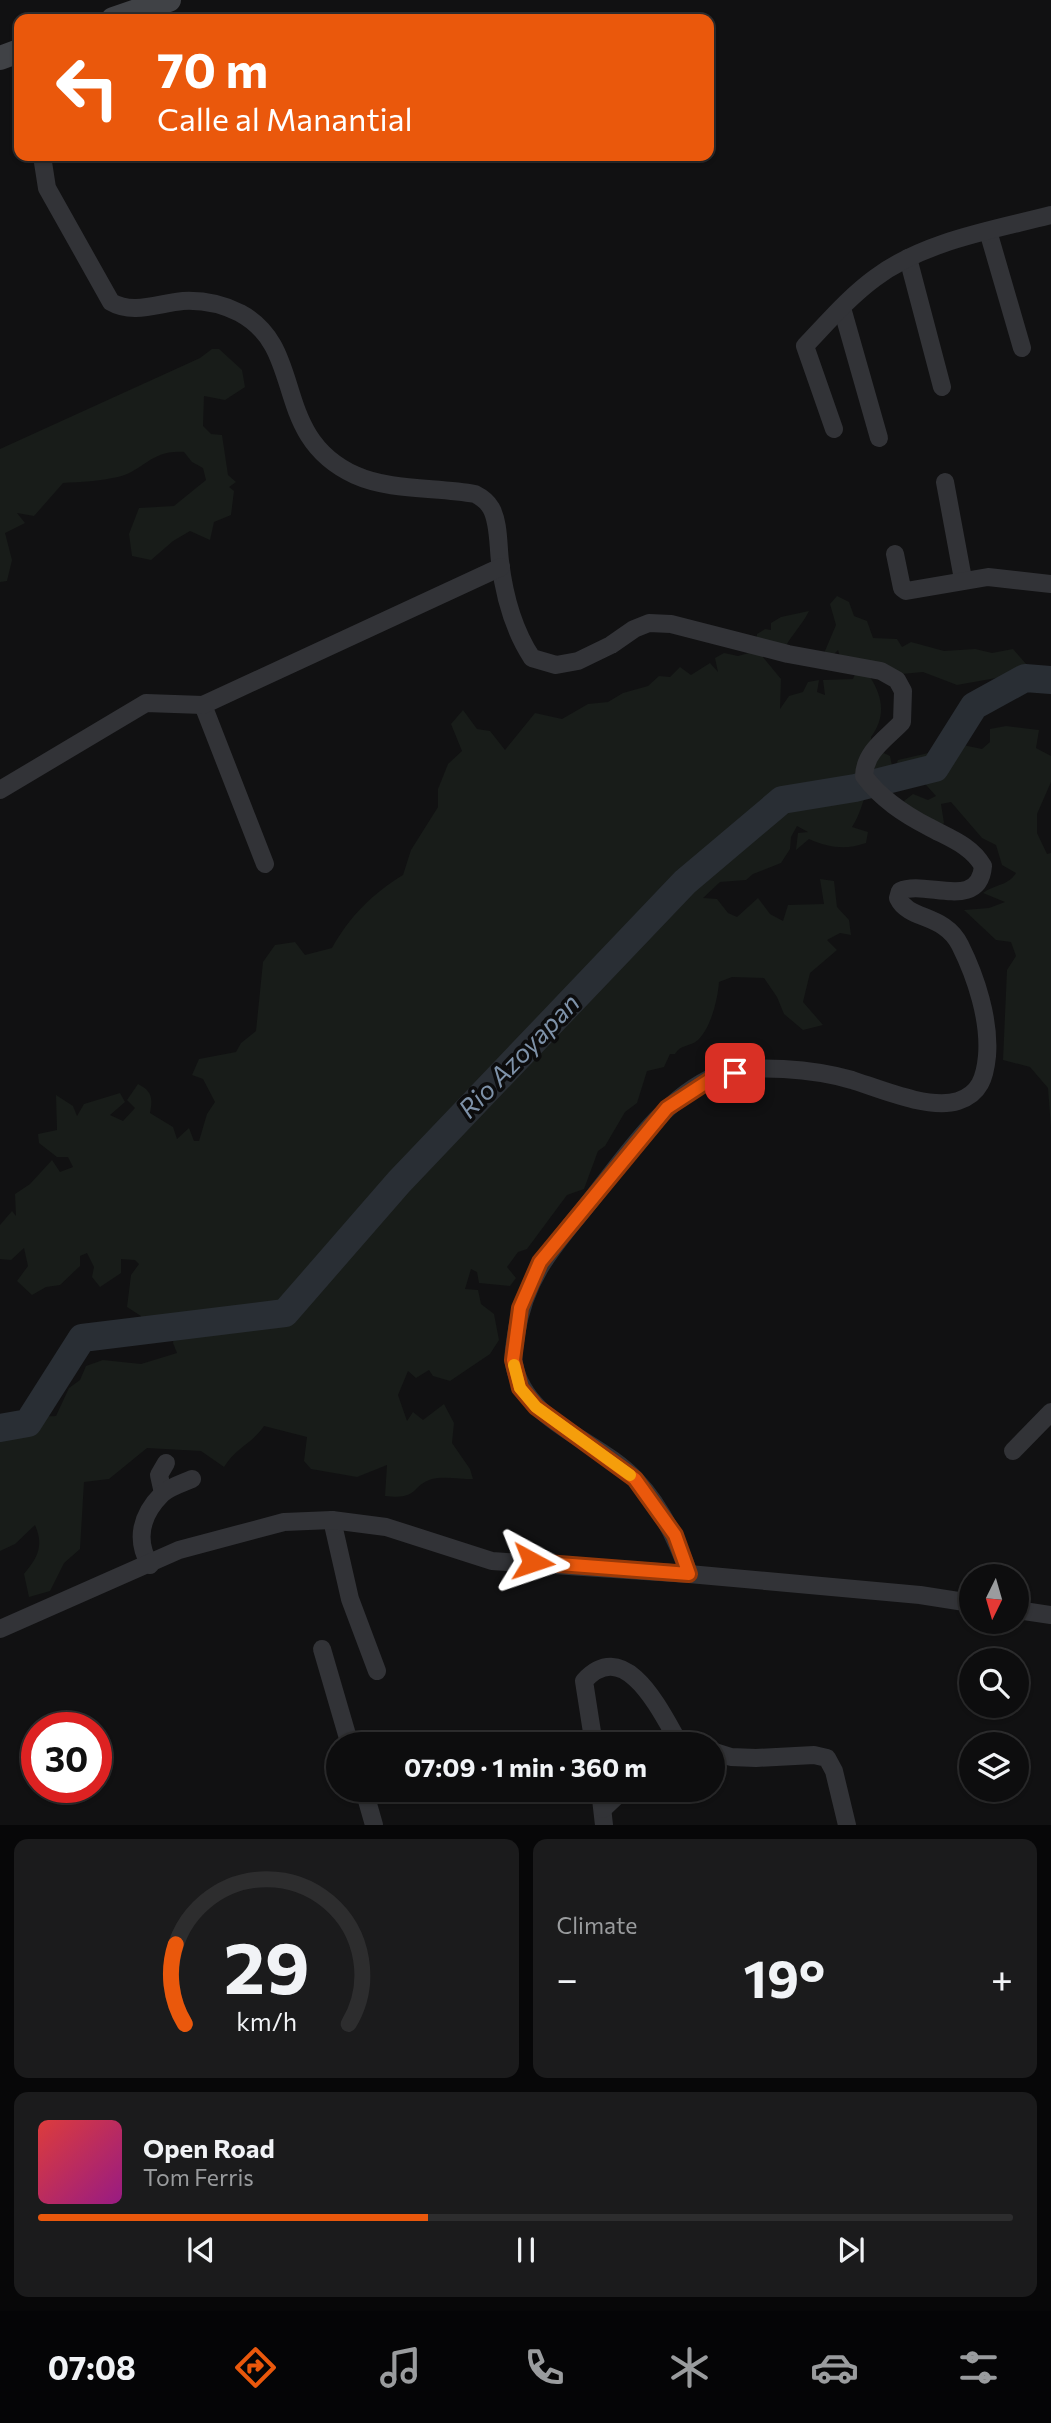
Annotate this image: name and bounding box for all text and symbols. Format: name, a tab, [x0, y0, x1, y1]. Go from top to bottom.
text: 70 m	[157, 38, 268, 98]
icon: left	[42, 42, 133, 133]
text: Calle al Manantial	[157, 98, 413, 138]
water label: Rio Azoyapan	[451, 986, 585, 1124]
pin	[705, 1043, 765, 1103]
icon: arrive	[716, 1054, 754, 1092]
position arrow	[496, 1525, 570, 1599]
north arrow	[959, 1564, 1029, 1634]
map controls	[959, 1564, 1029, 1802]
button: search	[959, 1648, 1029, 1718]
speed limit sign: 30	[21, 1712, 112, 1803]
button: layers	[959, 1732, 1029, 1802]
text: 07:09 · 1 min · 360 m	[404, 1751, 647, 1782]
text: Climate	[557, 1911, 638, 1939]
text: 29	[223, 1921, 309, 2010]
text: 19°	[744, 1945, 825, 2009]
text: −	[557, 1954, 578, 2001]
text: +	[991, 1954, 1013, 2001]
text: km/h	[236, 2006, 297, 2036]
text: Open Road	[143, 2132, 275, 2163]
text: Tom Ferris	[143, 2163, 254, 2191]
icon: previous	[182, 2231, 220, 2269]
icon: pause	[507, 2231, 545, 2269]
icon: next	[832, 2231, 870, 2269]
icon: directions	[231, 2343, 280, 2392]
icon: music	[376, 2343, 425, 2392]
icon: phone	[520, 2343, 569, 2392]
icon: climate	[665, 2343, 714, 2392]
icon: car	[810, 2343, 859, 2392]
icon: filters	[954, 2343, 1003, 2392]
text: 07:08	[48, 2347, 136, 2387]

